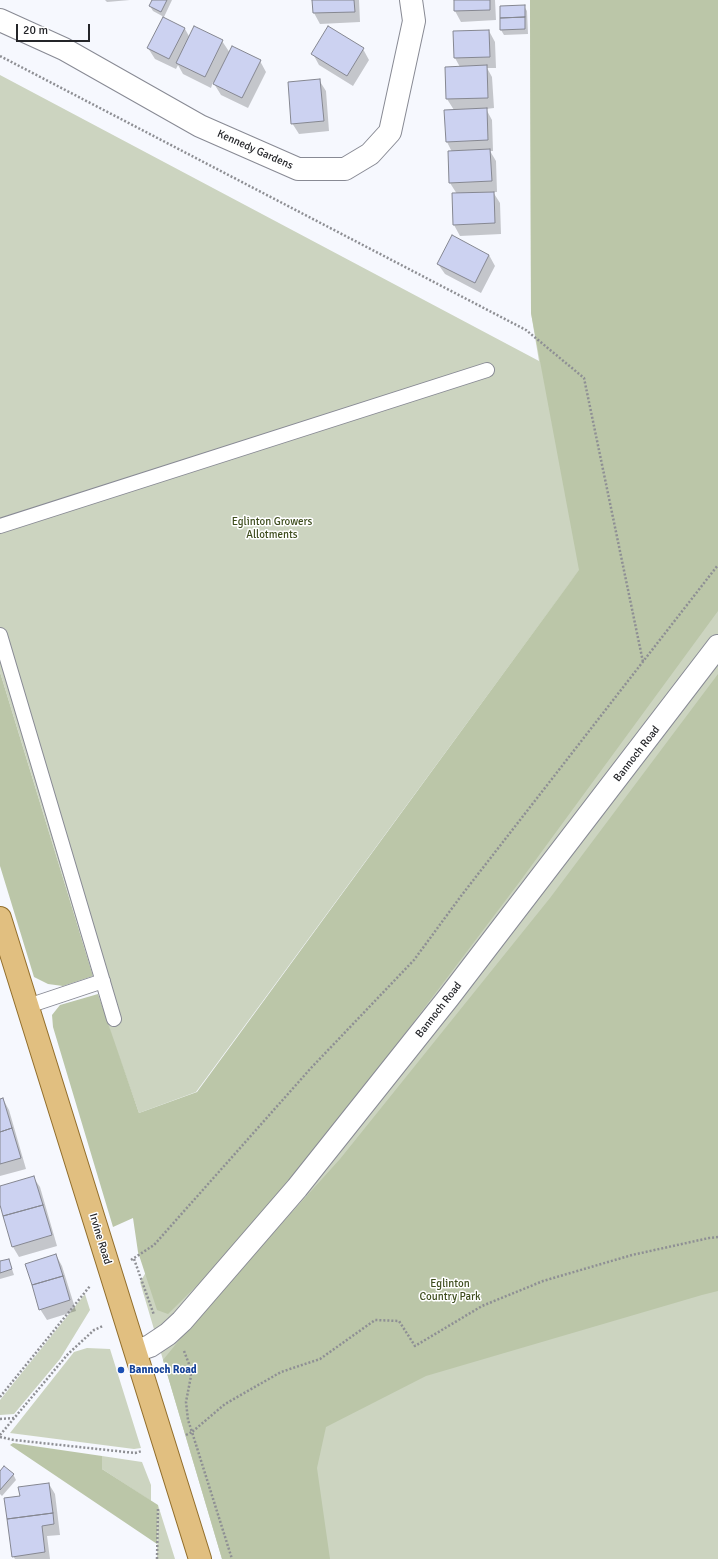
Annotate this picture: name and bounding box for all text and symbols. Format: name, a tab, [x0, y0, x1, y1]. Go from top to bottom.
scale bar	[18, 16, 92, 42]
text: 20 m	[23, 23, 48, 38]
street label: Kennedy Gardens	[215, 127, 295, 173]
park label: Eglinton Growers Allotments	[232, 515, 312, 541]
street label: Bannoch Road	[611, 724, 663, 784]
street label: Bannoch Road	[413, 980, 465, 1040]
street label: Irvine Road	[86, 1212, 114, 1266]
park label: Eglinton Country Park	[419, 1277, 481, 1303]
place label: Bannoch Road	[129, 1363, 197, 1377]
marker: Bannoch Road	[116, 1365, 126, 1375]

